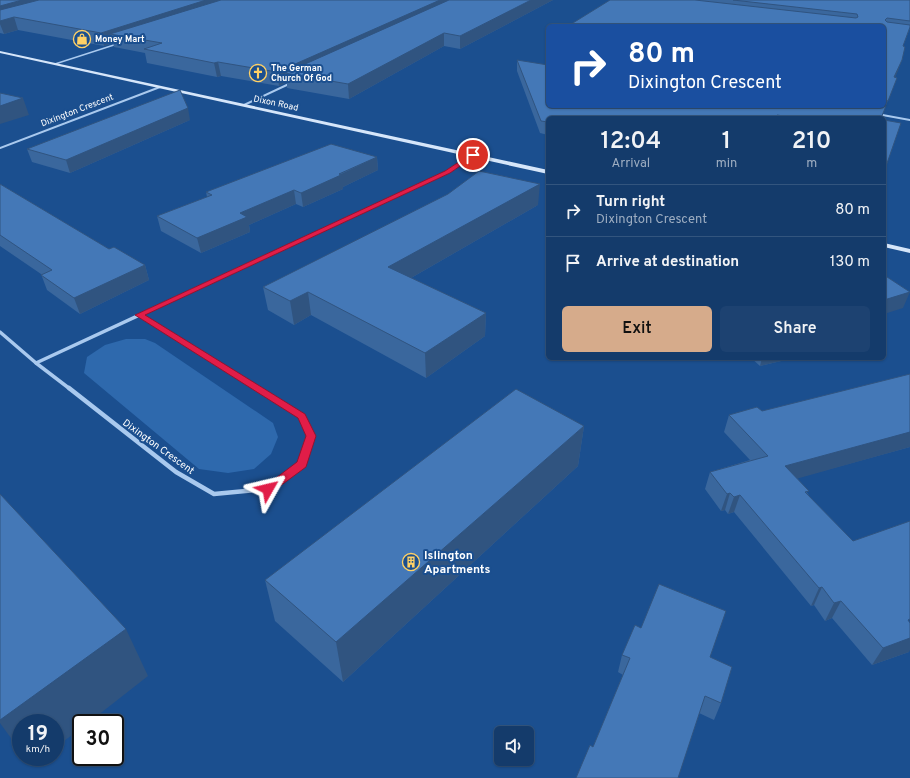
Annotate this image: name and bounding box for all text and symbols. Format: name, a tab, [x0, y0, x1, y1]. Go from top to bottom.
shop icon: Money Mart	[72, 29, 92, 49]
place label: Money Mart	[95, 34, 145, 45]
text: 80 m	[628, 37, 695, 73]
icon: right	[562, 40, 614, 92]
church icon: The German Church Of God	[248, 63, 268, 83]
place label: The German Church Of God	[271, 63, 332, 84]
text: Dixington Crescent	[628, 72, 782, 95]
street label: Dixington Crescent	[39, 92, 115, 129]
street label: Dixon Road	[252, 93, 299, 114]
text: 12:04	[600, 127, 661, 157]
text: 1	[722, 127, 731, 157]
text: 210	[792, 127, 832, 157]
pin	[456, 138, 490, 172]
icon: arrive	[462, 144, 484, 166]
text: Arrival	[611, 156, 650, 172]
text: min	[716, 156, 737, 172]
text: m	[806, 156, 817, 172]
text: Turn right	[596, 193, 665, 212]
icon: right	[562, 200, 584, 222]
text: 80 m	[835, 201, 870, 220]
text: Dixington Crescent	[596, 212, 707, 228]
icon: arrive	[562, 252, 584, 274]
text: Arrive at destination	[596, 253, 739, 272]
text: 130 m	[830, 253, 870, 272]
button: Exit	[562, 306, 712, 352]
button: Share	[720, 306, 870, 352]
street label: Dixington Crescent	[120, 417, 197, 478]
position arrow	[247, 468, 289, 510]
place label: Islington Apartments	[424, 548, 490, 578]
building icon: Islington Apartments	[401, 552, 421, 572]
speed limit sign: 30	[72, 714, 124, 766]
text: 19	[28, 722, 48, 748]
map controls	[494, 726, 534, 766]
button: sound	[494, 726, 534, 766]
text: km/h	[26, 743, 50, 756]

